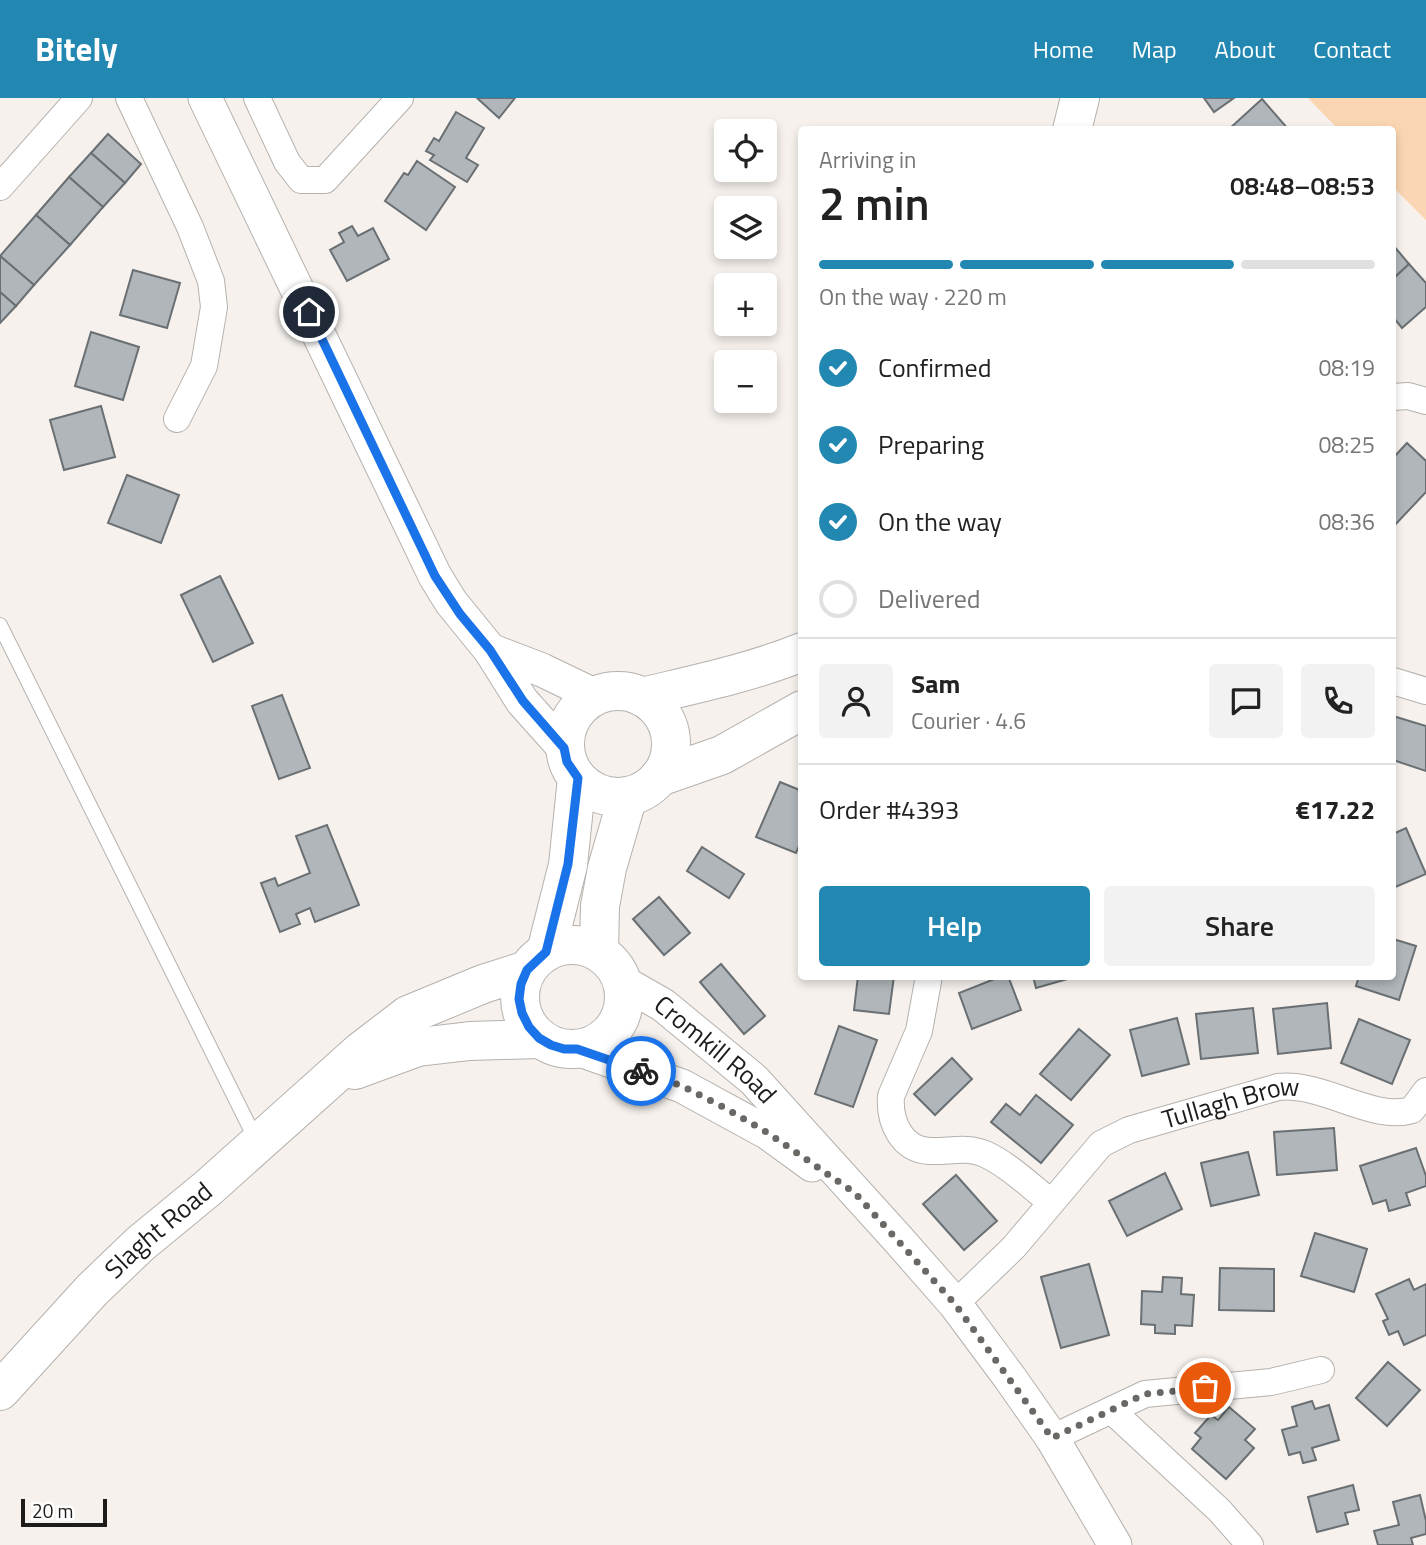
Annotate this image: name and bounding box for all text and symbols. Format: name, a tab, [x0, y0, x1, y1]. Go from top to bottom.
text: Bitely	[35, 24, 118, 74]
text: Home	[1033, 31, 1094, 67]
text: Map	[1132, 31, 1177, 67]
text: About	[1215, 31, 1275, 67]
text: Contact	[1313, 31, 1391, 67]
map controls	[714, 119, 777, 413]
button: locate	[714, 119, 777, 182]
text: Arriving in	[819, 142, 916, 177]
text: 08:48–08:53	[1230, 166, 1375, 205]
text: 2 min	[819, 168, 930, 238]
button: layers	[714, 196, 777, 259]
button: +	[714, 273, 777, 336]
text: On the way · 220 m	[819, 279, 1007, 314]
pin	[279, 282, 339, 342]
icon: home	[290, 293, 328, 331]
text: Confirmed	[878, 348, 992, 387]
icon: check	[819, 349, 857, 387]
button: −	[714, 350, 777, 413]
text: 08:19	[1318, 350, 1375, 385]
text: Preparing	[878, 425, 984, 464]
icon: check	[819, 426, 857, 464]
text: 08:25	[1318, 427, 1375, 462]
text: On the way	[878, 502, 1002, 541]
icon: check	[819, 503, 857, 541]
text: 08:36	[1318, 504, 1375, 539]
text: Delivered	[878, 579, 981, 618]
button: person	[819, 664, 893, 738]
text: Sam	[911, 664, 960, 703]
button: chat	[1209, 664, 1283, 738]
button: phone	[1301, 664, 1375, 738]
text: Courier · 4.6	[911, 703, 1026, 738]
text: Order #4393	[819, 790, 959, 829]
text: €17.22	[1296, 790, 1375, 829]
button: Help	[819, 886, 1090, 966]
button: Share	[1104, 886, 1375, 966]
street label: Cromkill Road	[646, 985, 786, 1112]
courier	[606, 1036, 676, 1106]
icon: bike	[622, 1052, 660, 1090]
street label: Tullagh Brow	[1157, 1066, 1300, 1139]
street label: Slaght Road	[95, 1172, 221, 1287]
pin	[1175, 1358, 1235, 1418]
icon: bag	[1186, 1369, 1224, 1407]
scale bar	[21, 1496, 107, 1528]
text: 20 m	[32, 1496, 73, 1525]

